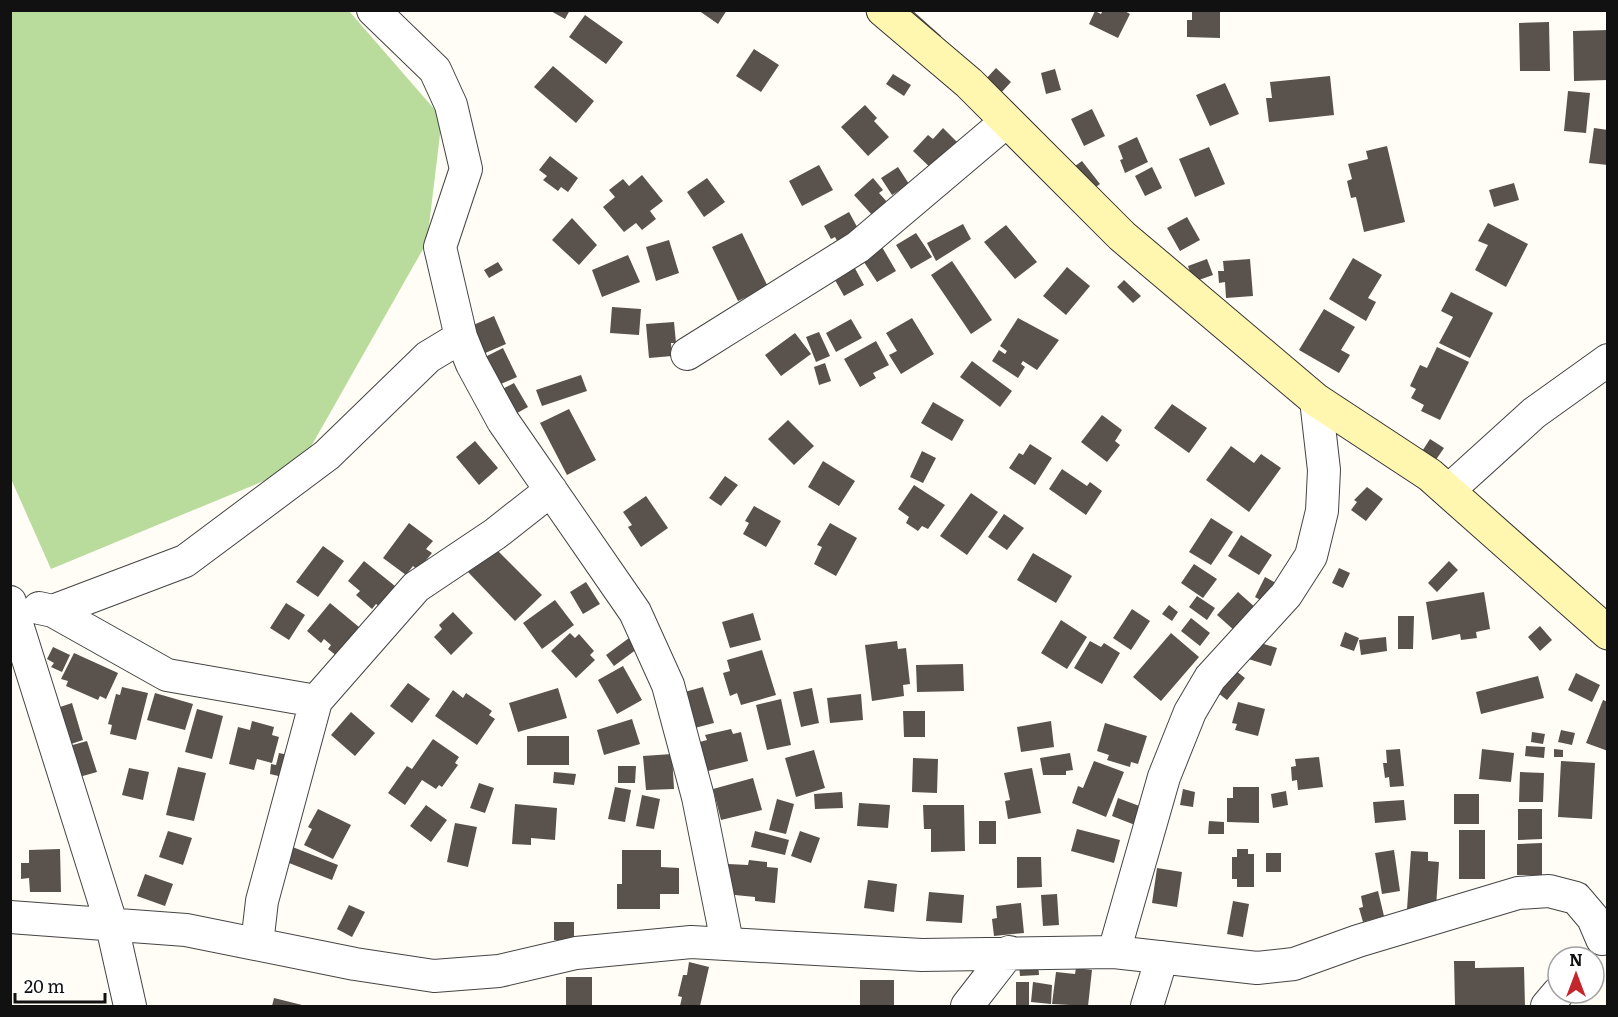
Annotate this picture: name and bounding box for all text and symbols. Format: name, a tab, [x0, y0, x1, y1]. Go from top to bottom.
north arrow	[1546, 945, 1606, 1005]
text: N	[1569, 947, 1583, 971]
scale bar	[15, 966, 105, 1004]
text: 20 m	[24, 972, 65, 999]

